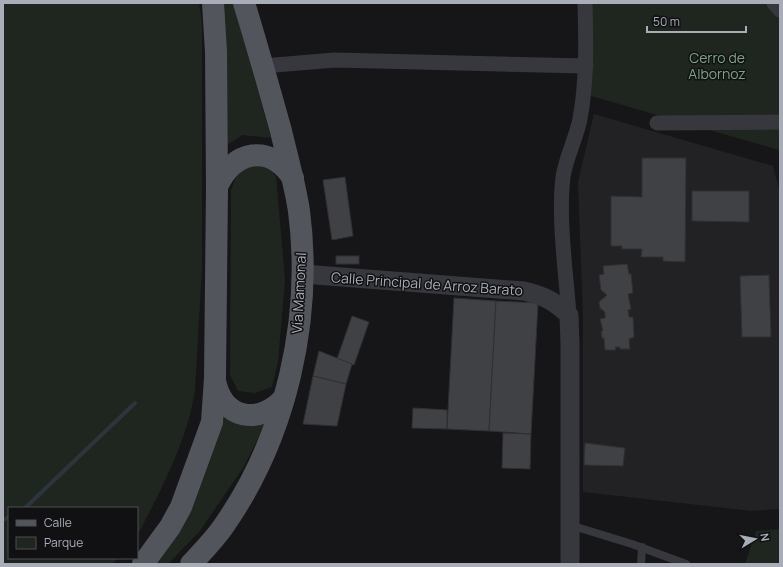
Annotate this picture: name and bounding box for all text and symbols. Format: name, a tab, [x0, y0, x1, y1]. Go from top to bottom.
scale bar	[647, 8, 746, 34]
text: 50 m	[653, 13, 680, 30]
park label: Cerro de Albornoz	[688, 48, 746, 83]
street label: Vía Mamonal	[287, 252, 310, 334]
street label: Calle Principal de Arroz Barato	[331, 267, 524, 300]
legend	[8, 507, 138, 559]
text: Calle	[44, 514, 72, 531]
north arrow	[735, 519, 775, 559]
text: N	[757, 532, 773, 542]
text: Parque	[44, 534, 83, 551]

